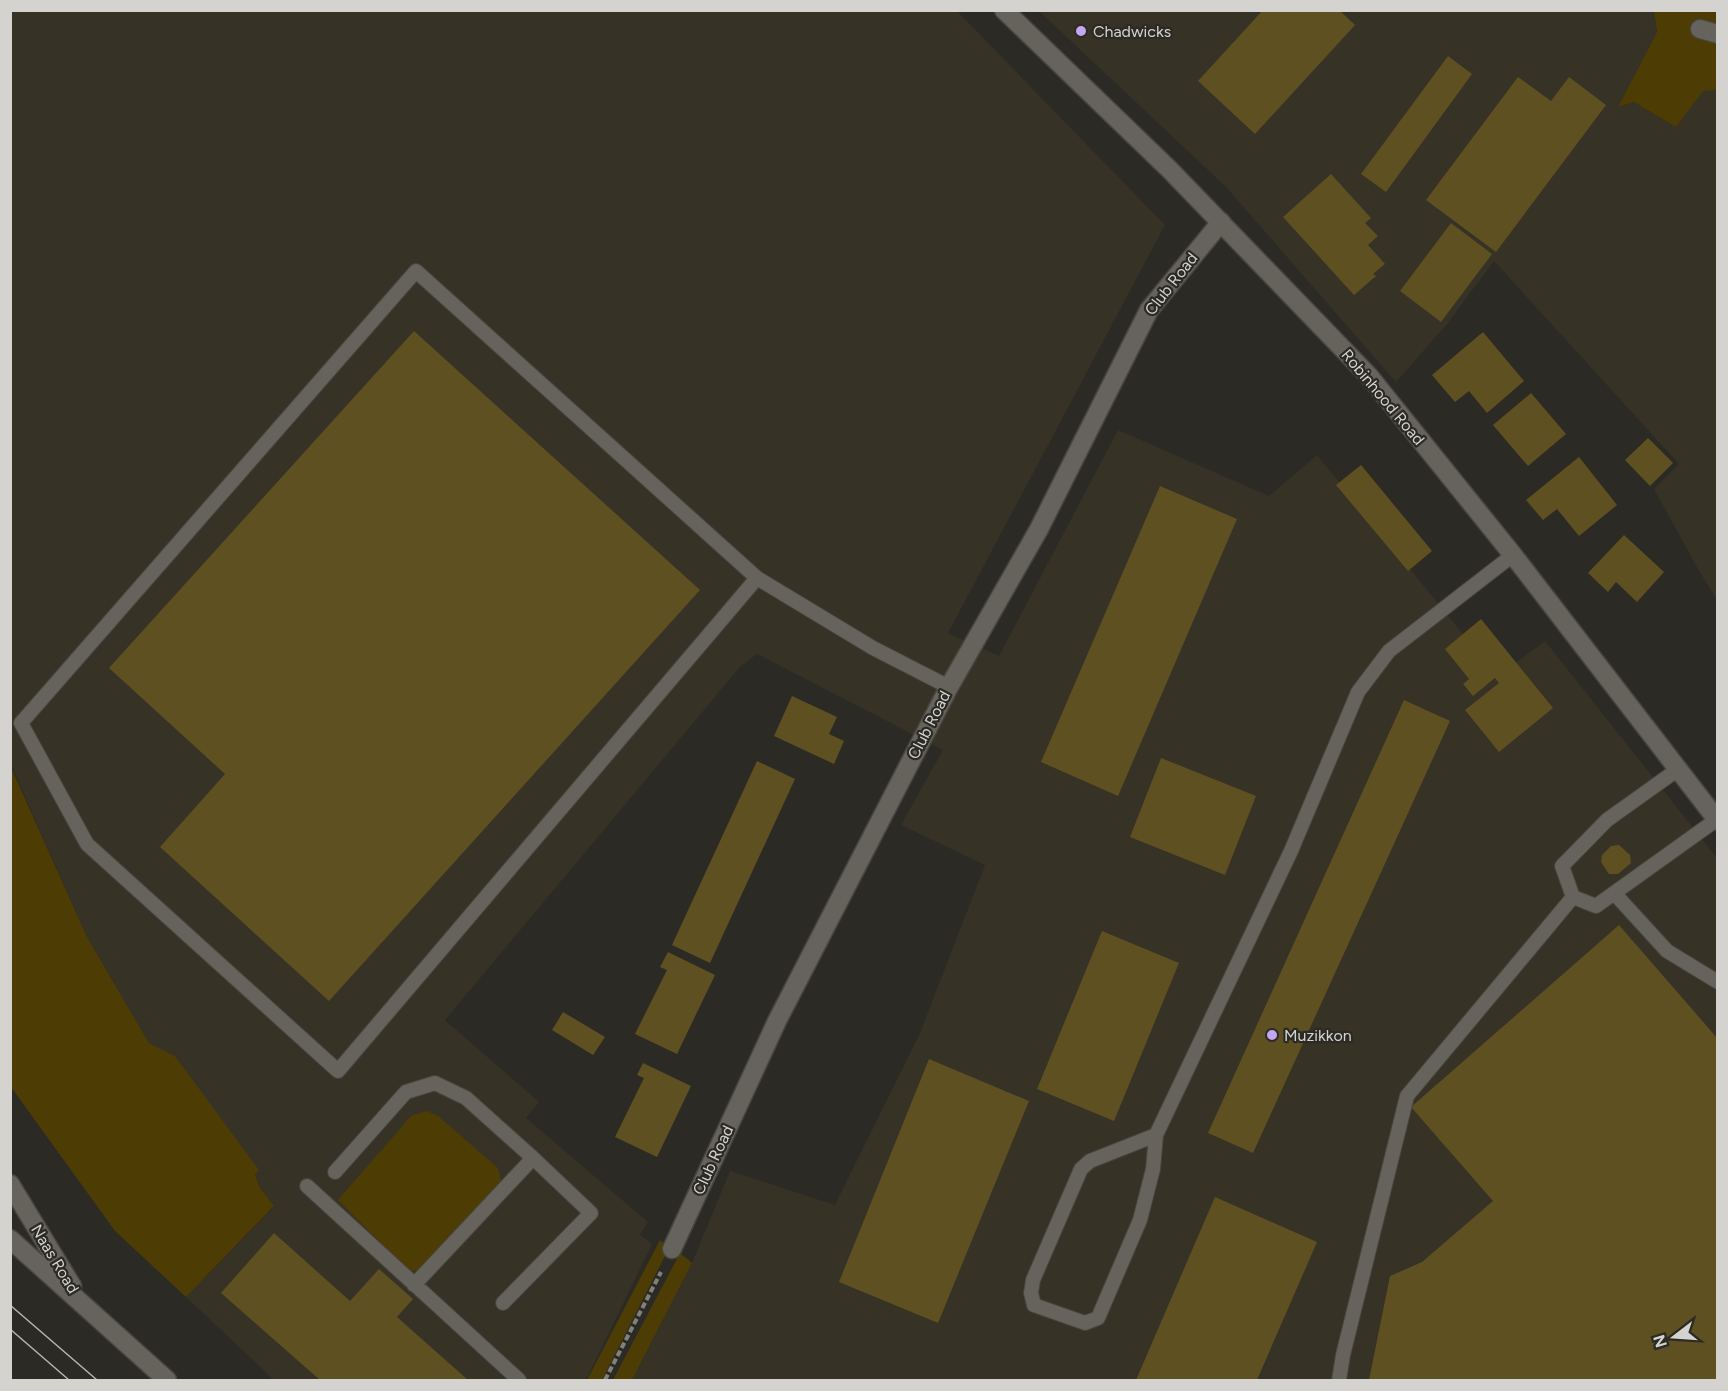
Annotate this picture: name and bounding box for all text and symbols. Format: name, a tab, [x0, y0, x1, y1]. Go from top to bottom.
place label: Chadwicks	[1093, 22, 1171, 41]
marker: Chadwicks	[1074, 24, 1088, 38]
street label: Club Road	[1141, 249, 1201, 319]
street label: Robinhood Road	[1337, 345, 1429, 449]
street label: Club Road	[904, 688, 954, 762]
place label: Muzikkon	[1284, 1026, 1352, 1045]
marker: Muzikkon	[1265, 1028, 1279, 1042]
street label: Club Road	[689, 1122, 737, 1198]
street label: Naas Road	[27, 1221, 83, 1297]
north arrow	[1644, 1307, 1704, 1367]
text: N	[1649, 1333, 1671, 1350]

